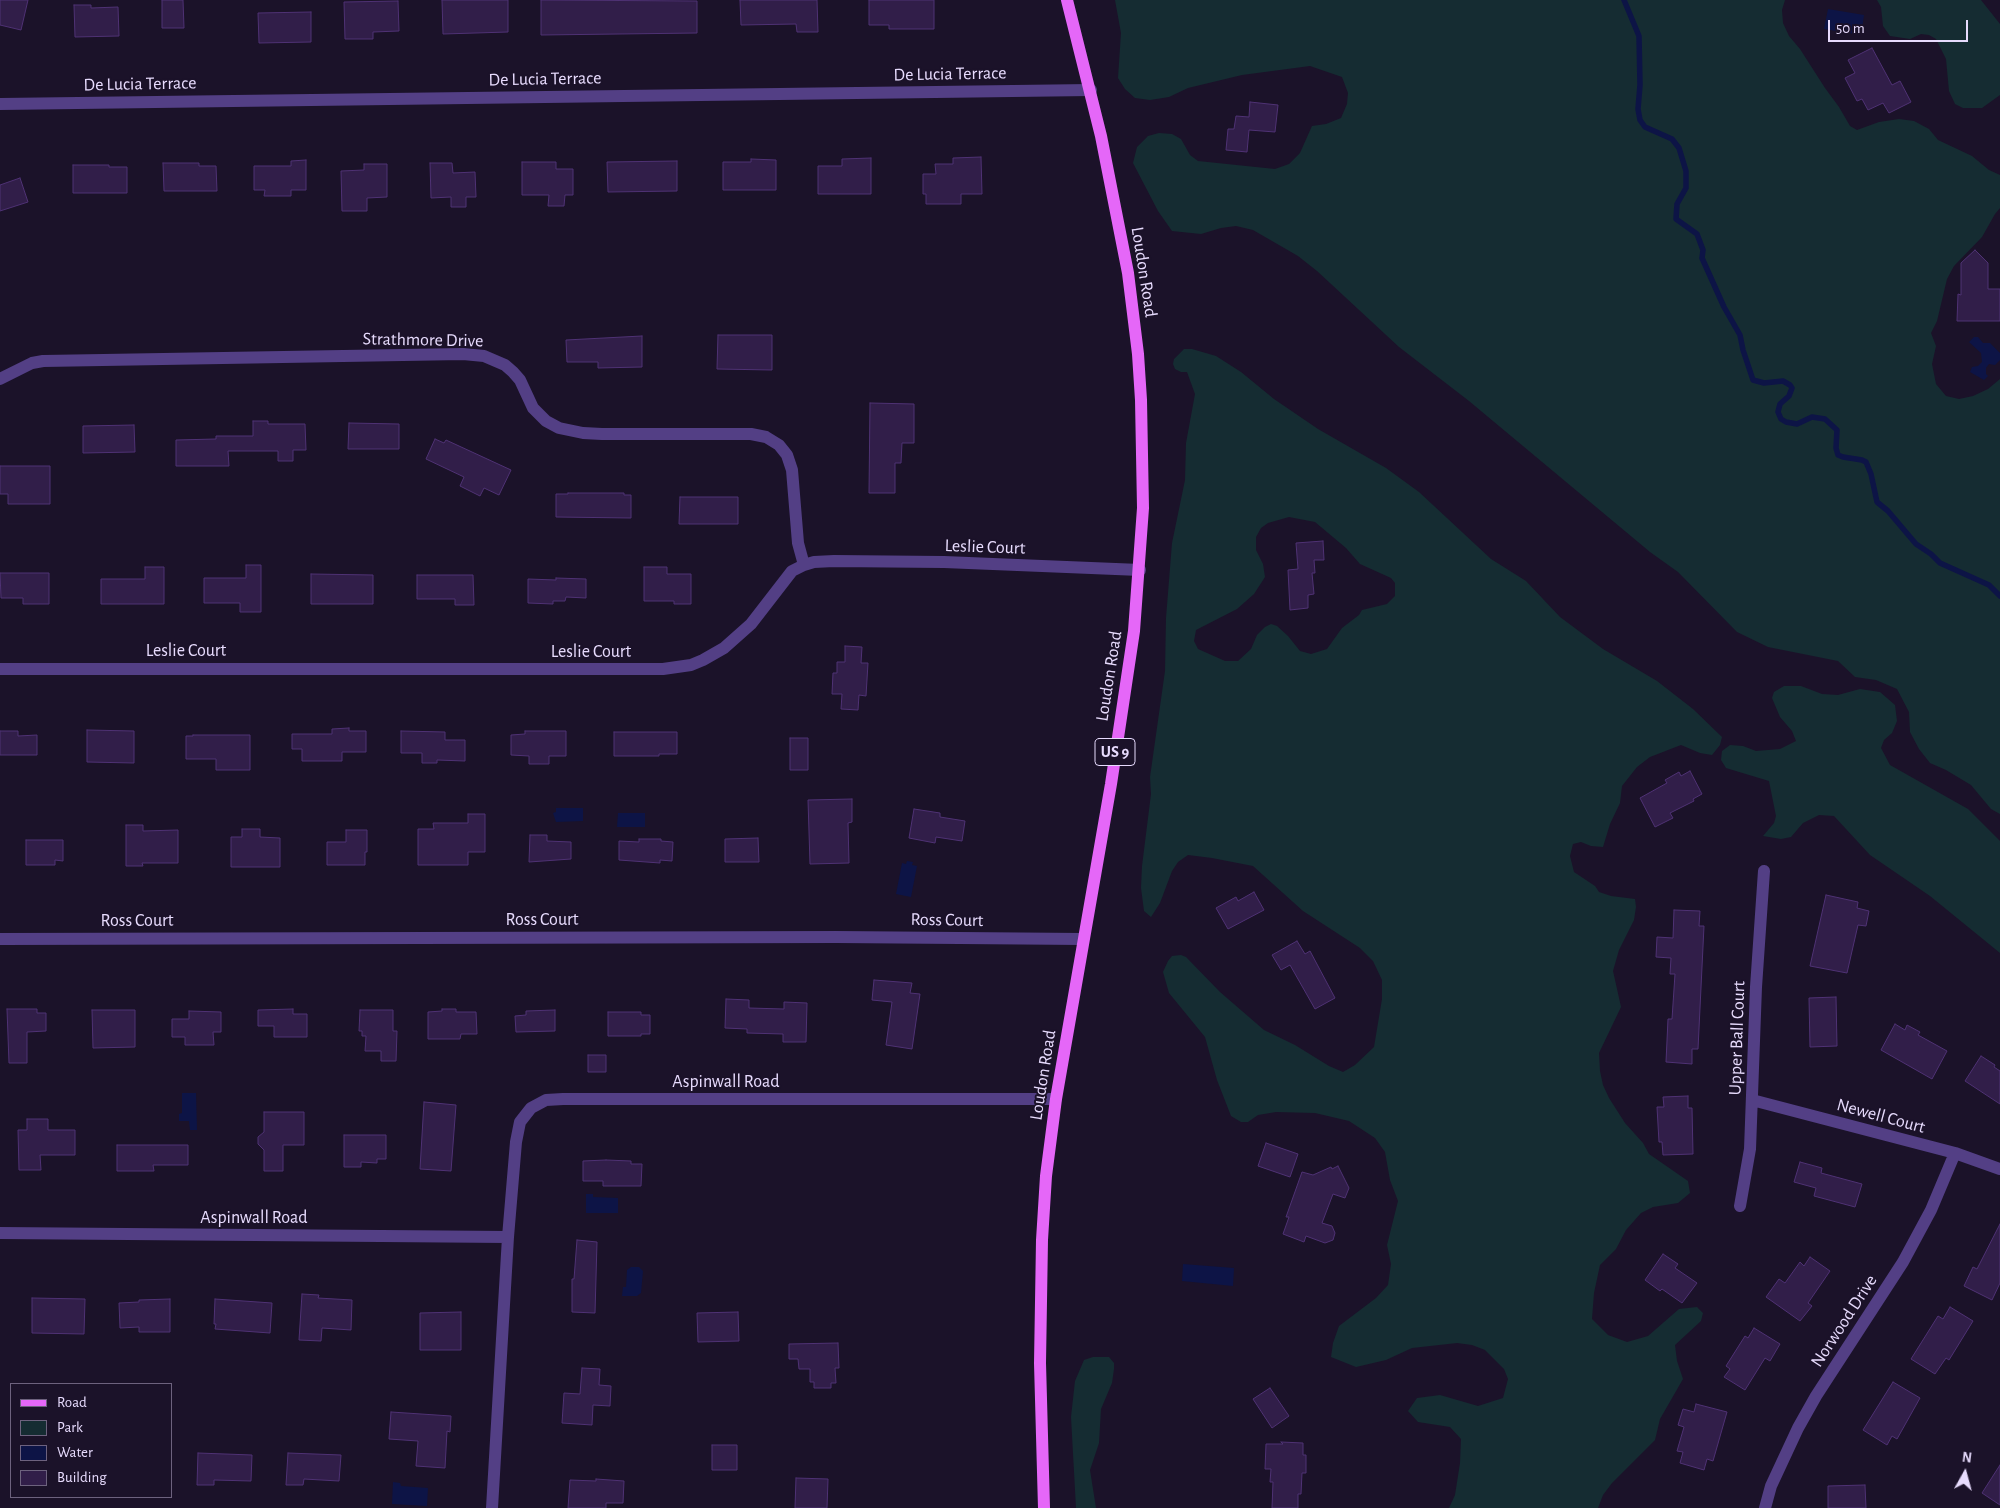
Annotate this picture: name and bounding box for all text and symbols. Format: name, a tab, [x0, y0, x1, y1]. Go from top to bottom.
scale bar	[1830, 10, 1970, 42]
text: 50 m	[1836, 21, 1865, 36]
street label: De Lucia Terrace	[893, 62, 1007, 86]
street label: De Lucia Terrace	[488, 67, 602, 91]
street label: De Lucia Terrace	[83, 72, 197, 96]
street label: Loudon Road	[1126, 225, 1162, 319]
street label: Strathmore Drive	[362, 328, 484, 352]
street label: Leslie Court	[944, 535, 1026, 559]
street label: Loudon Road	[1091, 629, 1127, 723]
street label: Leslie Court	[146, 640, 226, 662]
street label: Leslie Court	[551, 641, 631, 663]
road number: US 9	[1095, 739, 1135, 766]
street label: Ross Court	[506, 909, 578, 931]
street label: Ross Court	[910, 909, 984, 931]
street label: Ross Court	[101, 910, 173, 932]
street label: Upper Ball Court	[1724, 980, 1750, 1096]
street label: Loudon Road	[1025, 1028, 1061, 1122]
street label: Aspinwall Road	[672, 1071, 780, 1093]
street label: Newell Court	[1834, 1094, 1928, 1138]
street label: Aspinwall Road	[200, 1207, 308, 1229]
street label: Norwood Drive	[1806, 1271, 1882, 1371]
legend	[10, 1383, 172, 1498]
text: Road	[57, 1395, 87, 1410]
text: Park	[57, 1420, 83, 1435]
text: Water	[57, 1445, 93, 1460]
north arrow	[1940, 1448, 1990, 1498]
text: N	[1961, 1451, 1973, 1466]
text: Building	[57, 1470, 107, 1485]

